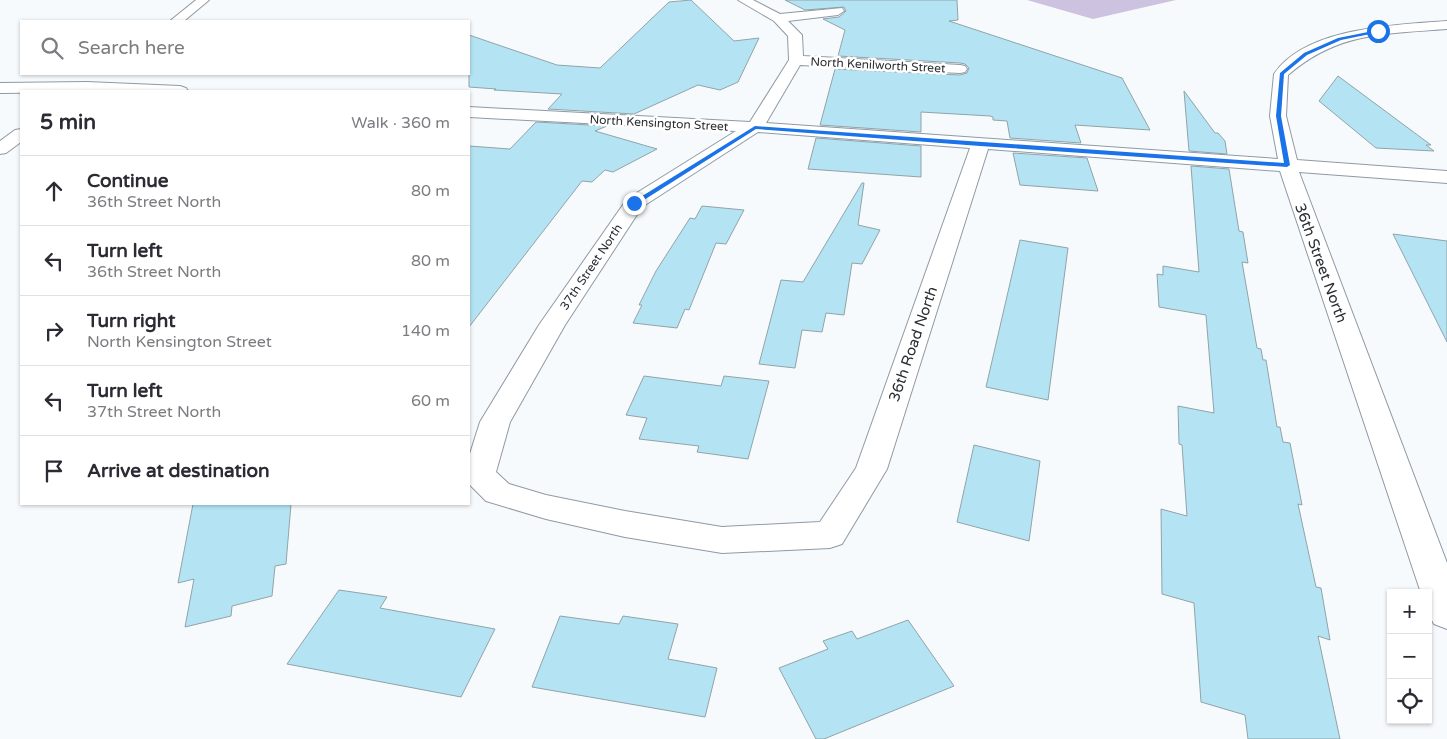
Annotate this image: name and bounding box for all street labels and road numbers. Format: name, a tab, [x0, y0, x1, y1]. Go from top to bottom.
street label: North Kenilworth Street	[810, 54, 946, 76]
street label: North Kensington Street	[589, 112, 729, 134]
street label: 36th Street North	[1291, 201, 1351, 325]
street label: 37th Street North	[557, 221, 625, 313]
street label: 36th Road North	[885, 284, 941, 404]

